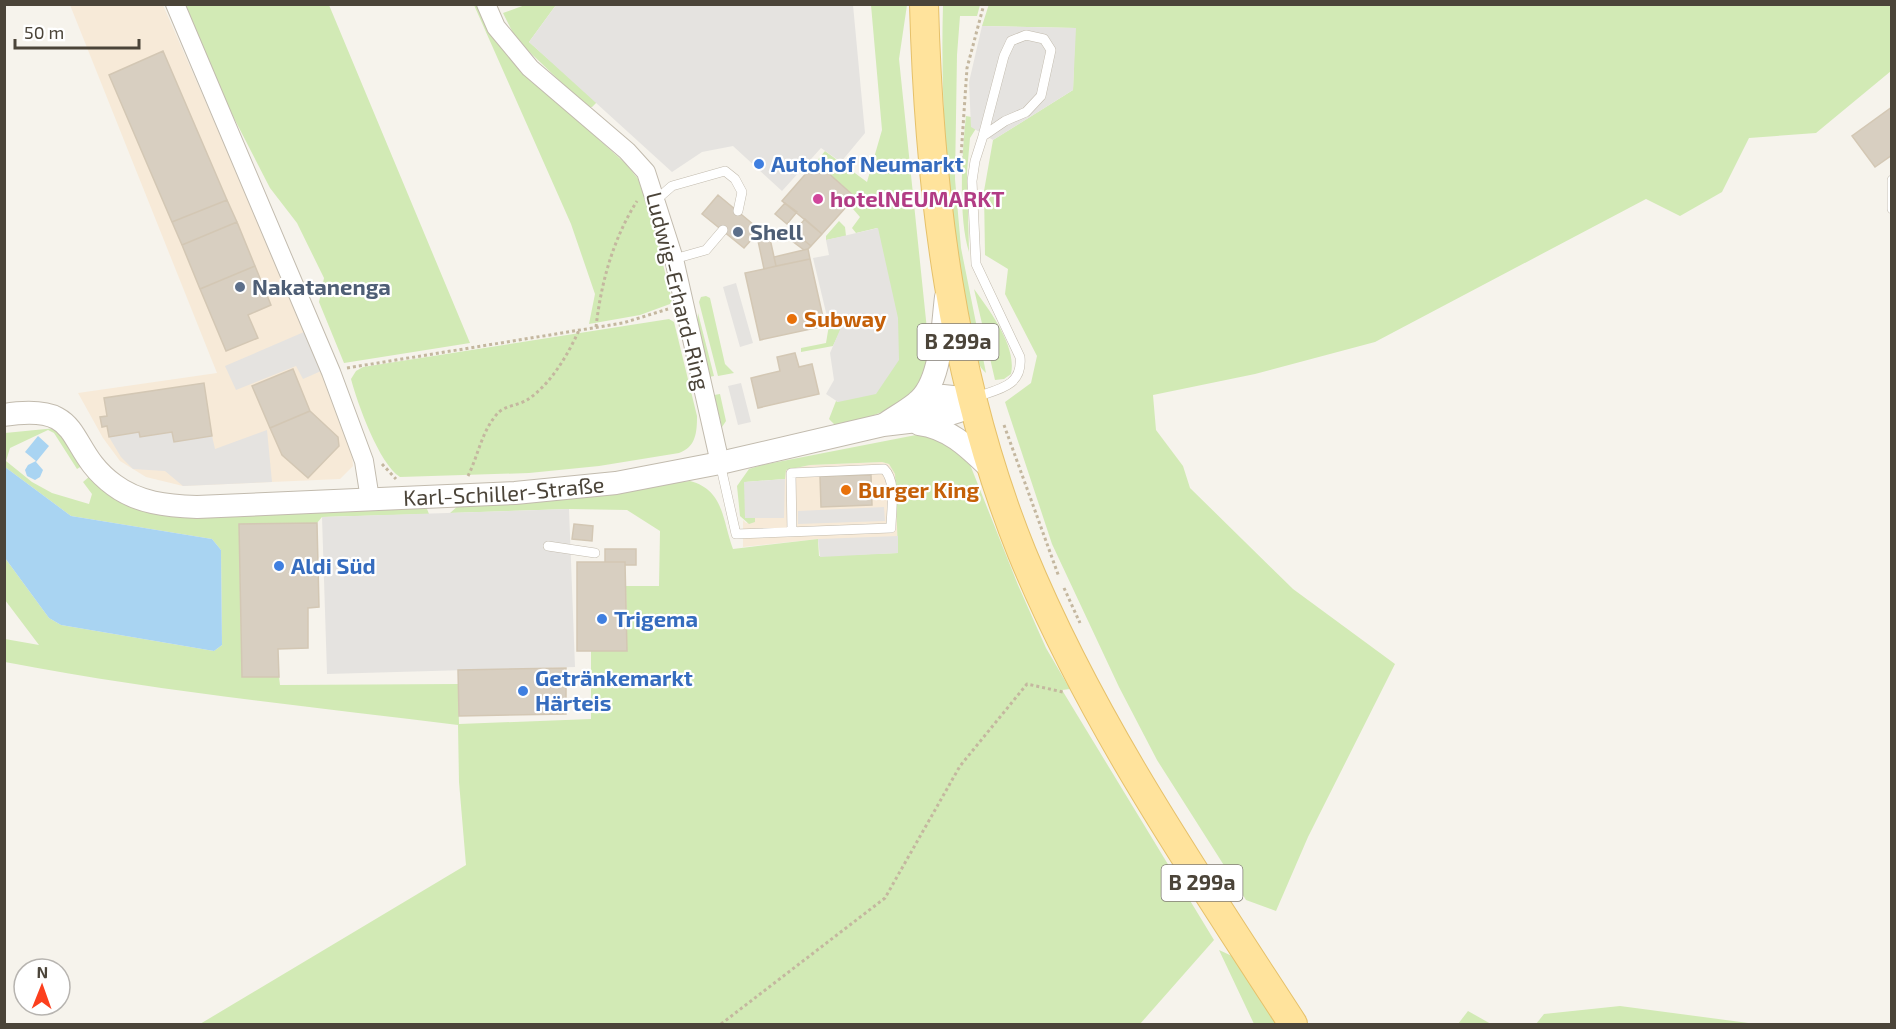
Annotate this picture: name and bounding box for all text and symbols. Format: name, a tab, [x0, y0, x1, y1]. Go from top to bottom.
scale bar	[15, 12, 140, 50]
text: 50 m	[24, 21, 64, 43]
place label: Autohof Neumarkt	[771, 150, 964, 176]
marker: Autohof Neumarkt	[752, 157, 766, 171]
place label: hotelNEUMARKT	[830, 185, 1004, 211]
street label: Ludwig-Erhard-Ring	[642, 189, 716, 393]
marker: hotelNEUMARKT	[811, 192, 825, 206]
place label: Shell	[750, 218, 804, 244]
marker: Shell	[731, 225, 745, 239]
place label: Nakatanenga	[252, 273, 391, 299]
marker: Nakatanenga	[233, 280, 247, 294]
place label: Subway	[804, 305, 887, 332]
marker: Subway	[785, 312, 799, 326]
road number: B 299a	[918, 324, 998, 360]
street label: Karl-Schiller-Straße	[403, 470, 605, 510]
place label: Burger King	[858, 476, 980, 502]
marker: Burger King	[839, 483, 853, 497]
place label: Aldi Süd	[291, 552, 376, 578]
marker: Aldi Süd	[272, 559, 286, 573]
place label: Trigema	[614, 605, 698, 631]
marker: Trigema	[595, 612, 609, 626]
place label: Getränkemarkt Härteis	[535, 664, 693, 715]
marker: Getränkemarkt Härteis	[516, 684, 530, 698]
road number: B 299a	[1162, 865, 1242, 901]
north arrow	[12, 957, 72, 1017]
text: N	[36, 962, 48, 981]

